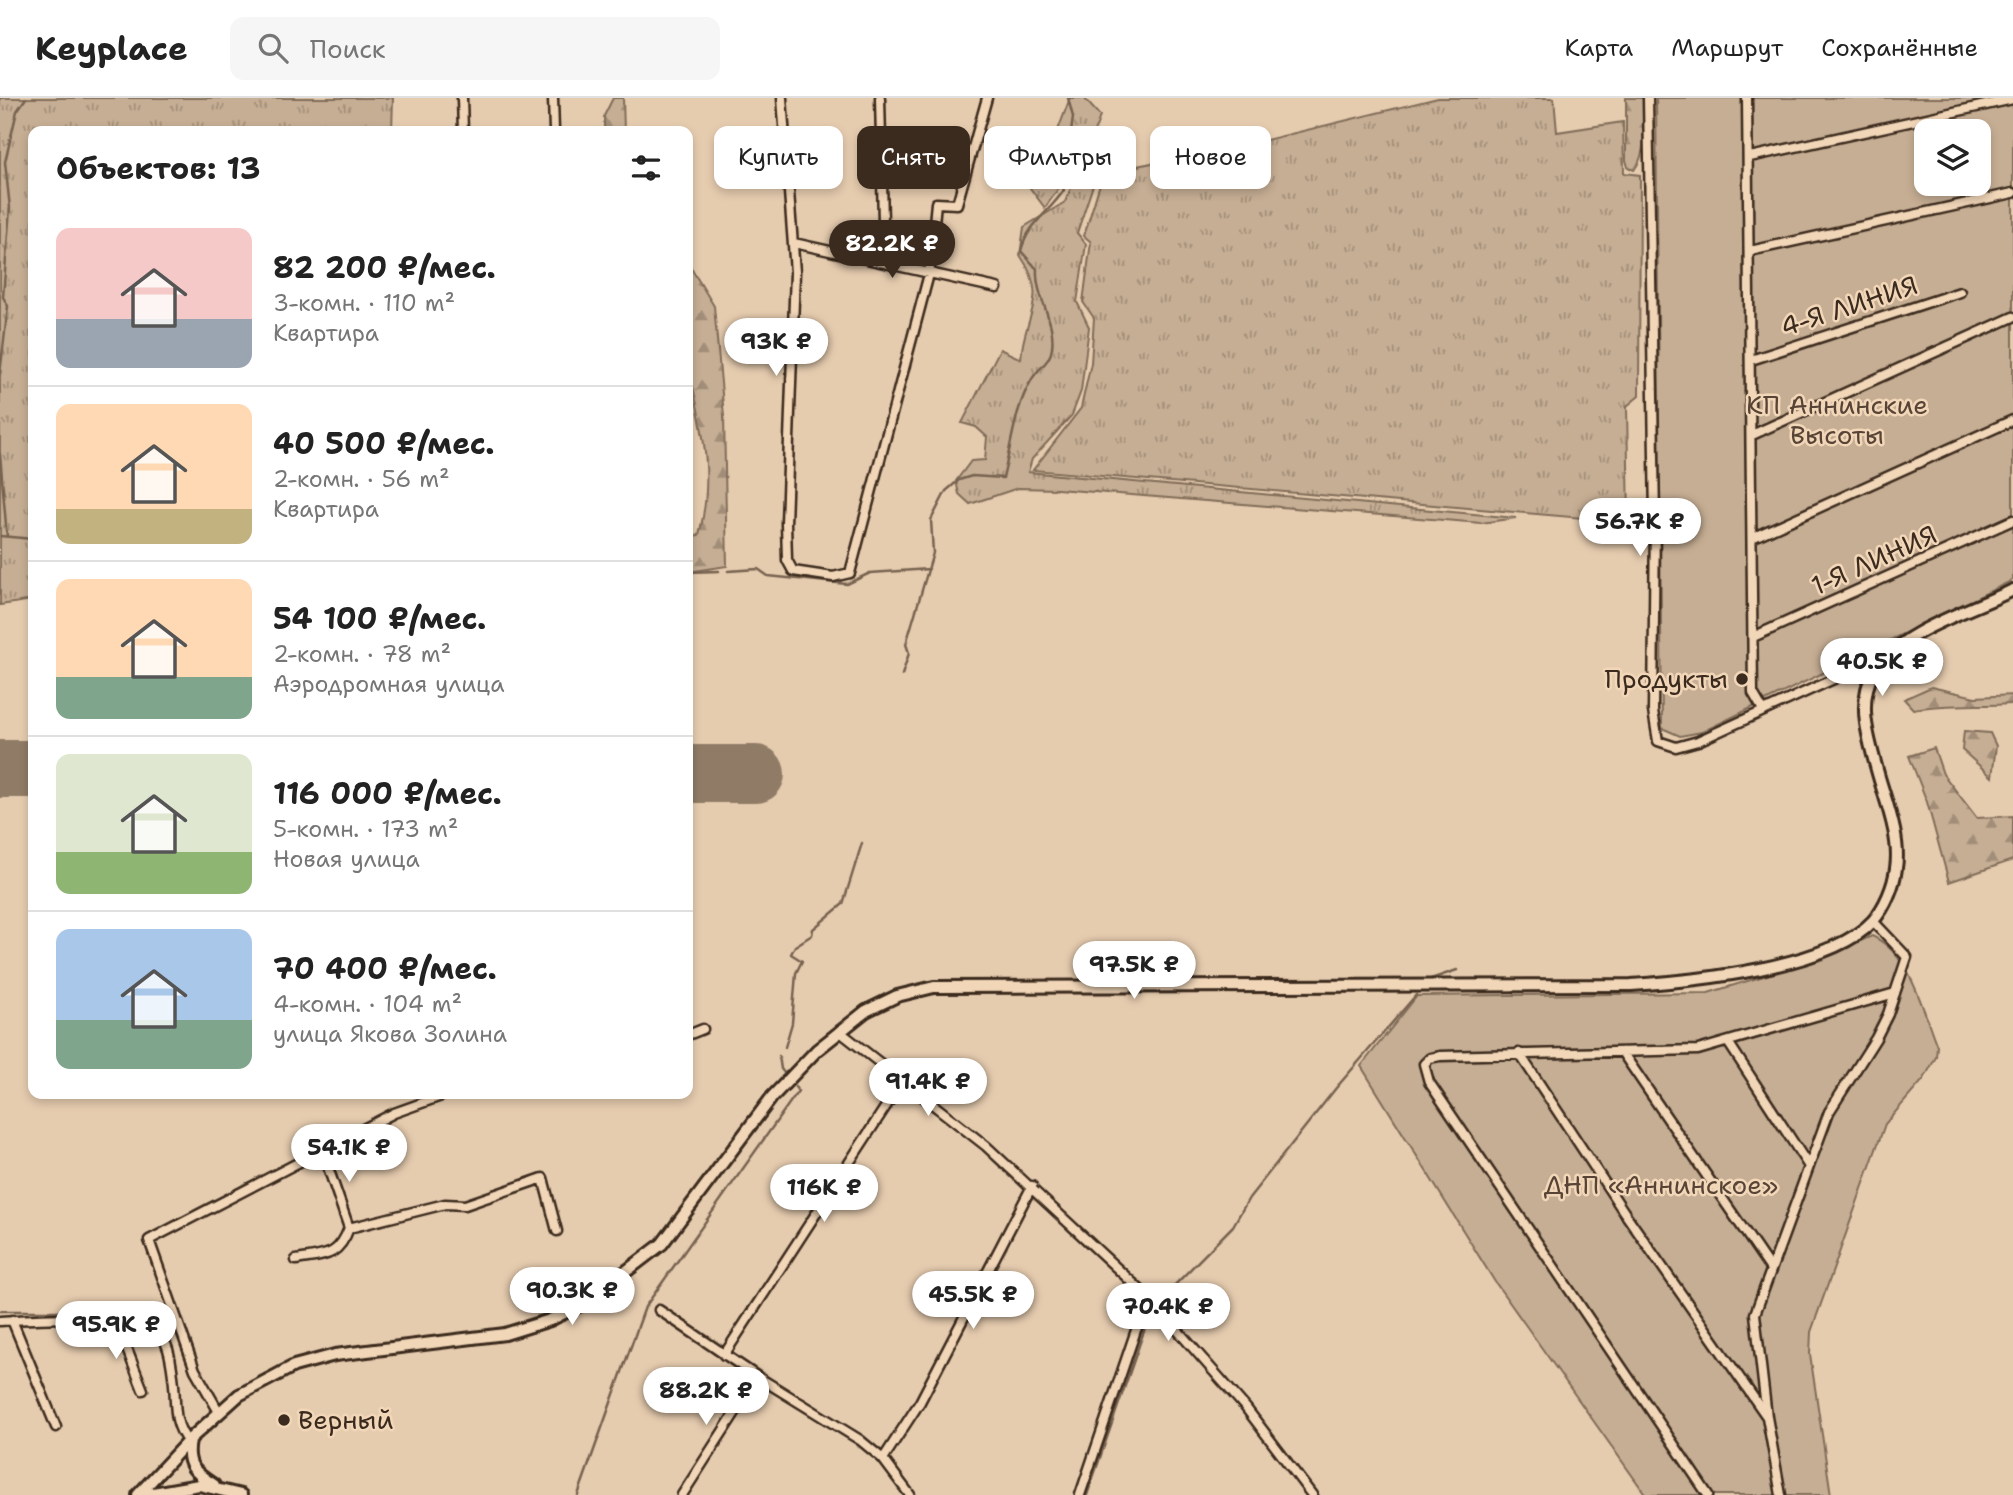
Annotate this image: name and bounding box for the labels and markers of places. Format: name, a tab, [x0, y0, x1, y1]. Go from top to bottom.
pin: 82.2K ₽	[827, 220, 957, 280]
pin: 93K ₽	[727, 318, 825, 378]
pin: 56.7K ₽	[1575, 498, 1705, 558]
pin: 40.5K ₽	[1817, 638, 1947, 698]
place label: Продукты	[1604, 661, 1728, 696]
marker: Продукты	[1734, 671, 1750, 687]
pin: 97.5K ₽	[1069, 942, 1199, 1001]
pin: 91.4K ₽	[863, 1058, 993, 1118]
pin: 54.1K ₽	[284, 1124, 414, 1184]
pin: 116K ₽	[767, 1164, 881, 1224]
pin: 90.3K ₽	[507, 1268, 637, 1327]
pin: 45.5K ₽	[908, 1272, 1038, 1331]
pin: 70.4K ₽	[1103, 1284, 1233, 1343]
pin: 95.9K ₽	[51, 1302, 181, 1361]
pin: 88.2K ₽	[641, 1368, 771, 1427]
place label: Верный	[298, 1402, 393, 1437]
marker: Верный	[276, 1412, 292, 1428]

